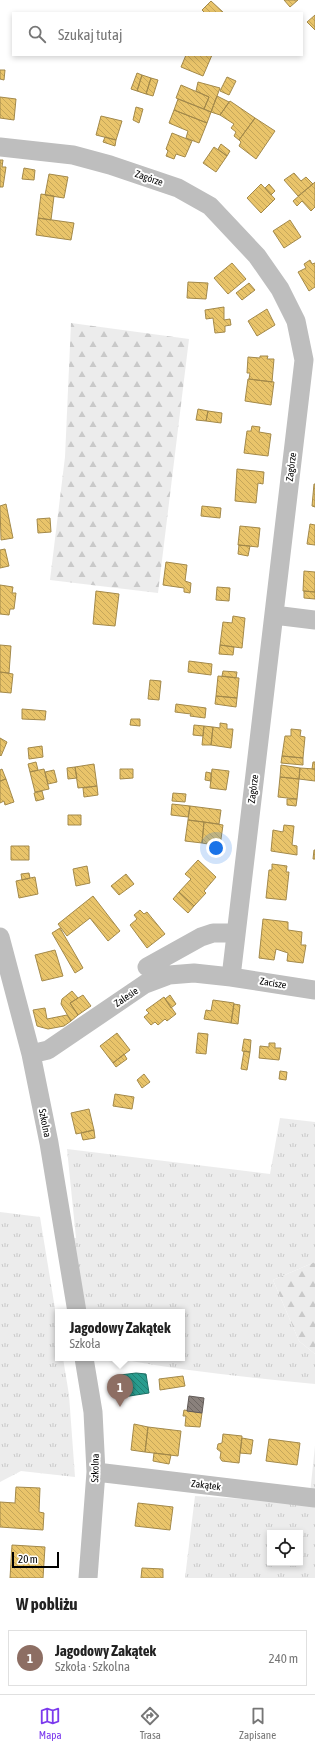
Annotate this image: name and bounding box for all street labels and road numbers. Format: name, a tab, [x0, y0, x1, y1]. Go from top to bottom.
street label: Zagórze	[134, 168, 165, 188]
street label: Zagórze	[284, 452, 298, 482]
street label: Zagórze	[246, 774, 260, 804]
street label: Zacisze	[259, 975, 288, 991]
street label: Zalesie	[112, 985, 140, 1009]
street label: Szkolna	[37, 1108, 53, 1139]
street label: Szkolna	[89, 1453, 101, 1483]
street label: Zakątek	[190, 1478, 222, 1492]

